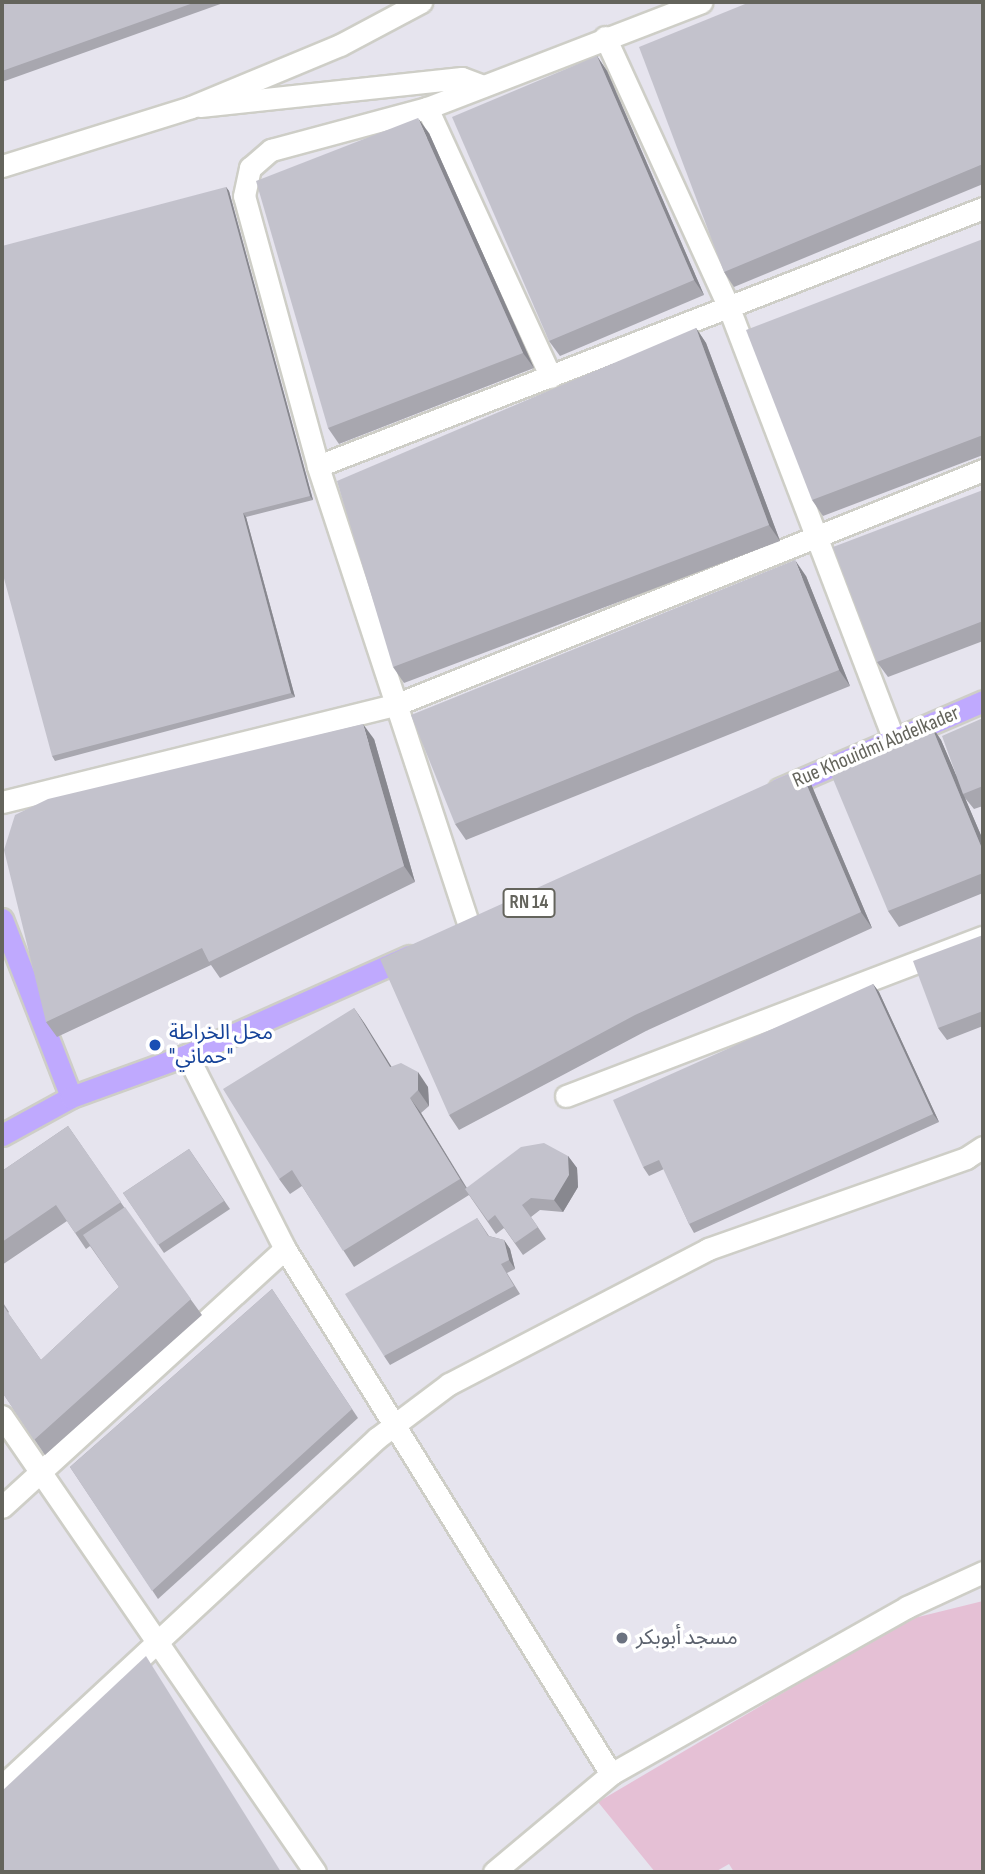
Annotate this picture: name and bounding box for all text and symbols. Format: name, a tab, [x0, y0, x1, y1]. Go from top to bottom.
street label: Rue Khouidmi Abdelkader	[789, 701, 963, 793]
road number: RN 14	[501, 888, 557, 918]
place label: محل الخراطة "حماني"	[169, 1020, 273, 1070]
marker: محل الخراطة "حماني"	[147, 1037, 163, 1053]
place label: مسجد أبوبكر	[636, 1625, 738, 1651]
marker: مسجد أبوبكر	[614, 1630, 630, 1646]

